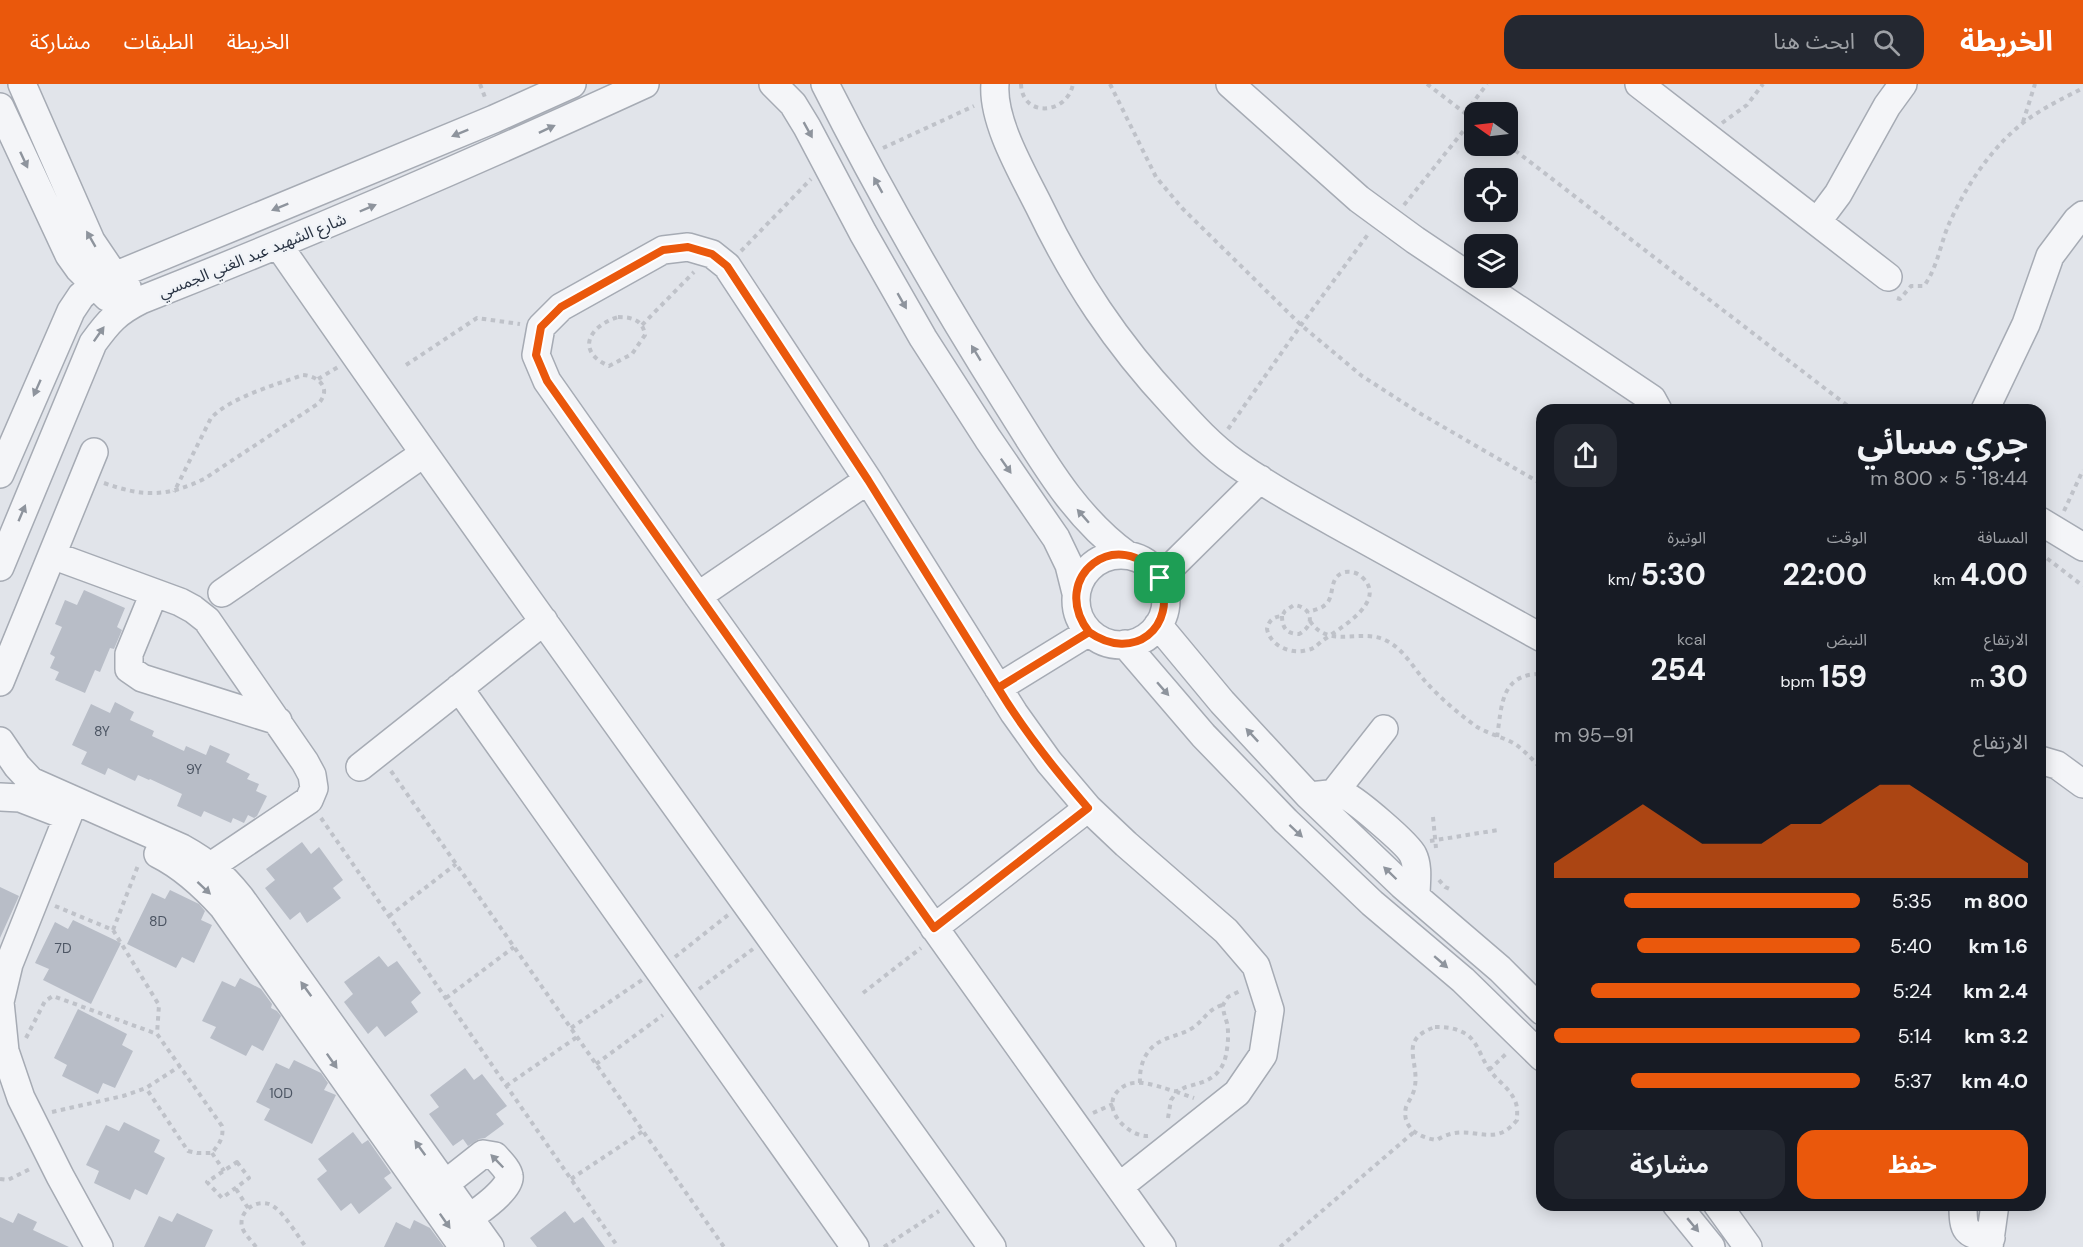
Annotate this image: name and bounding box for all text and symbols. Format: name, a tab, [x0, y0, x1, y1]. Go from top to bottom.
search box	[1504, 15, 1924, 69]
text: الخريطة	[1960, 23, 2053, 60]
icon: search	[1870, 26, 1903, 59]
text: ابحث هنا	[1773, 27, 1855, 56]
text: مشاركة	[30, 28, 91, 56]
text: الطبقات	[124, 28, 194, 56]
text: الخريطة	[227, 28, 290, 56]
north arrow	[1464, 102, 1518, 156]
map controls	[1464, 102, 1518, 288]
one-way arrow	[803, 122, 814, 138]
one-way arrow	[538, 125, 555, 134]
one-way arrow	[451, 128, 469, 138]
one-way arrow	[19, 152, 28, 169]
button: locate	[1464, 168, 1518, 222]
one-way arrow	[873, 176, 883, 193]
one-way arrow	[359, 202, 377, 212]
one-way arrow	[271, 203, 289, 212]
street label: شارع الشهيد عبد الغني الجمسي	[155, 208, 350, 305]
one-way arrow	[86, 230, 96, 247]
button: layers	[1464, 234, 1518, 288]
one-way arrow	[897, 293, 908, 309]
one-way arrow	[93, 326, 104, 342]
one-way arrow	[971, 344, 981, 361]
one-way arrow	[32, 379, 42, 397]
text: جري مسائي	[1857, 421, 2028, 464]
button: share	[1554, 424, 1617, 487]
one-way arrow	[1000, 458, 1011, 474]
text: 18:44 · 5 × 800 m	[1870, 465, 2028, 491]
one-way arrow	[18, 504, 27, 522]
one-way arrow	[1077, 508, 1090, 524]
text: الوتيرة	[1668, 527, 1706, 548]
text: الوقت	[1827, 527, 1867, 548]
text: المسافة	[1978, 527, 2028, 548]
pin	[1134, 552, 1185, 603]
text: 5:30	[1641, 555, 1706, 594]
text: 22:00	[1783, 555, 1867, 594]
text: 4.00	[1960, 555, 2028, 594]
icon: arrive	[1143, 561, 1176, 594]
text: /km	[1608, 569, 1641, 590]
text: km	[1933, 569, 1960, 590]
text: kcal	[1677, 629, 1706, 650]
text: النبض	[1826, 629, 1867, 650]
text: الارتفاع	[1984, 629, 2028, 650]
text: 254	[1651, 650, 1706, 689]
text: 159	[1819, 657, 1867, 696]
text: 30	[1989, 657, 2028, 696]
text: bpm	[1781, 671, 1819, 692]
text: m	[1970, 671, 1989, 692]
one-way arrow	[1156, 681, 1169, 696]
house number: 8Y	[94, 722, 110, 740]
text: 91–95 m	[1554, 722, 1634, 748]
one-way arrow	[1246, 728, 1260, 742]
text: الارتفاع	[1973, 729, 2028, 755]
house number: 9Y	[186, 760, 202, 778]
one-way arrow	[1289, 824, 1304, 838]
one-way arrow	[1382, 866, 1397, 880]
one-way arrow	[197, 880, 211, 894]
text: 5:35	[1892, 888, 1932, 914]
text: 800 m	[1964, 888, 2028, 914]
house number: 8D	[149, 912, 167, 930]
text: 5:40	[1890, 933, 1932, 959]
text: 1.6 km	[1969, 933, 2028, 959]
house number: 7D	[54, 939, 72, 957]
one-way arrow	[1433, 955, 1449, 968]
text: 5:24	[1892, 978, 1932, 1004]
text: 2.4 km	[1963, 978, 2028, 1004]
one-way arrow	[300, 982, 312, 998]
text: 5:14	[1897, 1023, 1932, 1049]
text: 3.2 km	[1964, 1023, 2028, 1049]
one-way arrow	[326, 1053, 338, 1069]
text: 5:37	[1894, 1068, 1932, 1094]
text: 4.0 km	[1962, 1068, 2028, 1094]
house number: 10D	[269, 1084, 293, 1102]
button: مشاركة	[1554, 1130, 1785, 1199]
button: حفظ	[1797, 1130, 2028, 1199]
one-way arrow	[414, 1141, 426, 1156]
one-way arrow	[490, 1154, 504, 1169]
one-way arrow	[439, 1212, 451, 1228]
one-way arrow	[1687, 1217, 1700, 1233]

